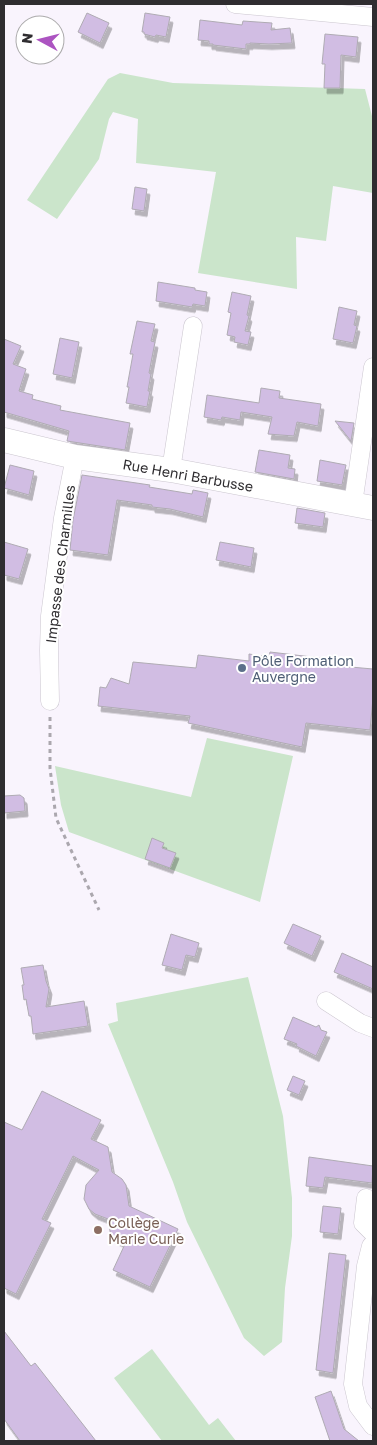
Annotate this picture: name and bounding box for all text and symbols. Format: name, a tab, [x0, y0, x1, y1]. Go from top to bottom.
north arrow	[15, 15, 65, 65]
text: N	[18, 32, 36, 45]
street label: Rue Henri Barbusse	[121, 455, 255, 495]
street label: Impasse des Charmilles	[42, 484, 78, 644]
place label: Pôle Formation Auvergne	[252, 652, 354, 685]
marker: Pôle Formation Auvergne	[236, 662, 248, 674]
place label: Collège Marie Curie	[108, 1214, 184, 1247]
marker: Collège Marie Curie	[92, 1224, 104, 1236]

